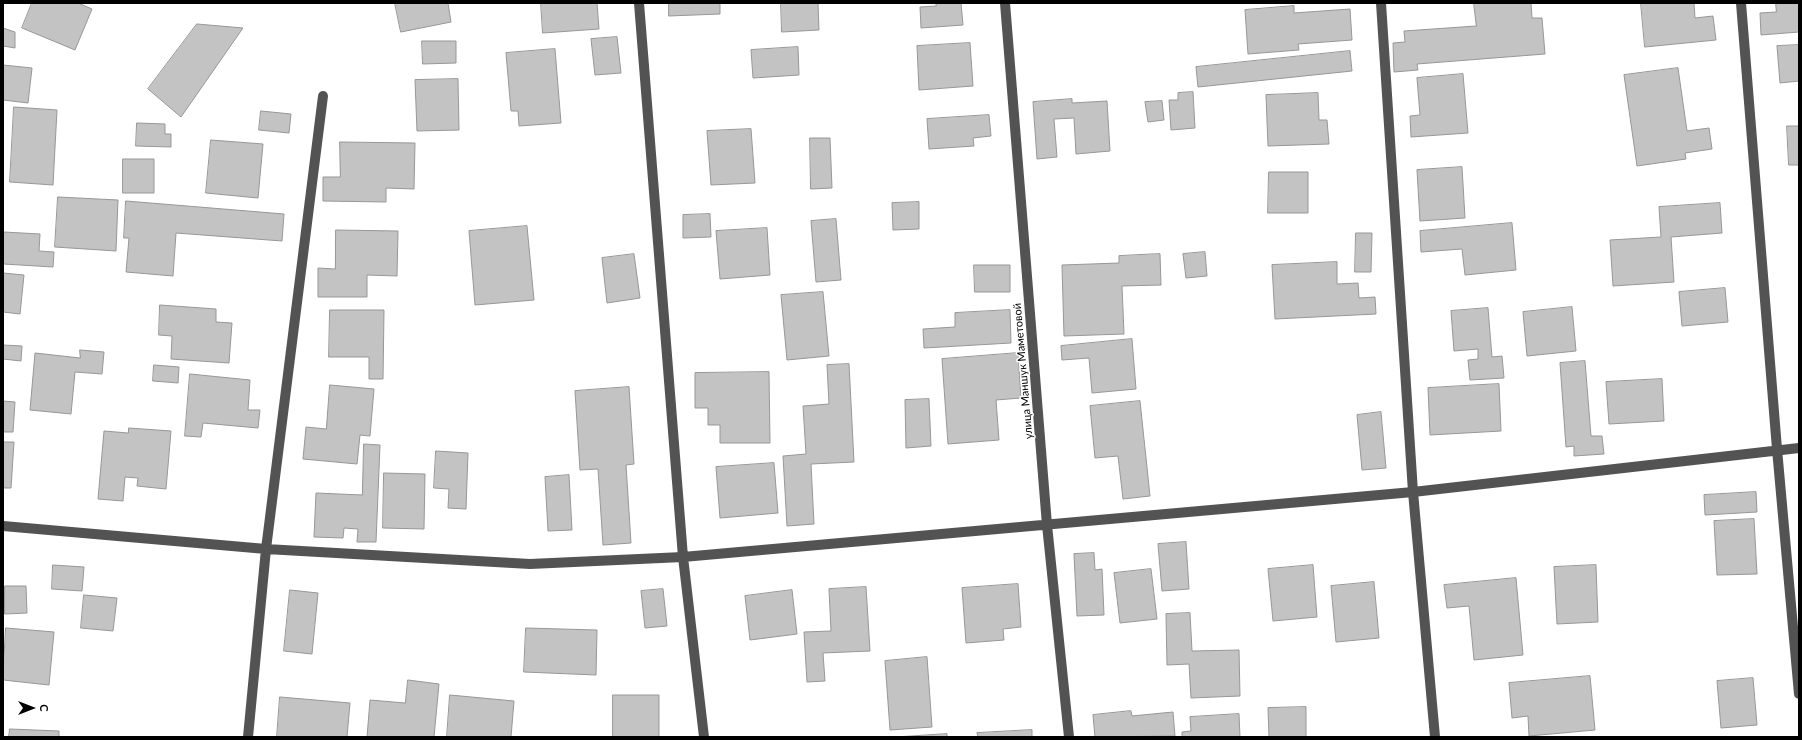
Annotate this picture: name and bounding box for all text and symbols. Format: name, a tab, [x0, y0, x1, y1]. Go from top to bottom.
street label: улица Маншук Маметовой	[1010, 302, 1036, 440]
north arrow	[12, 688, 52, 728]
text: С	[38, 704, 51, 712]

